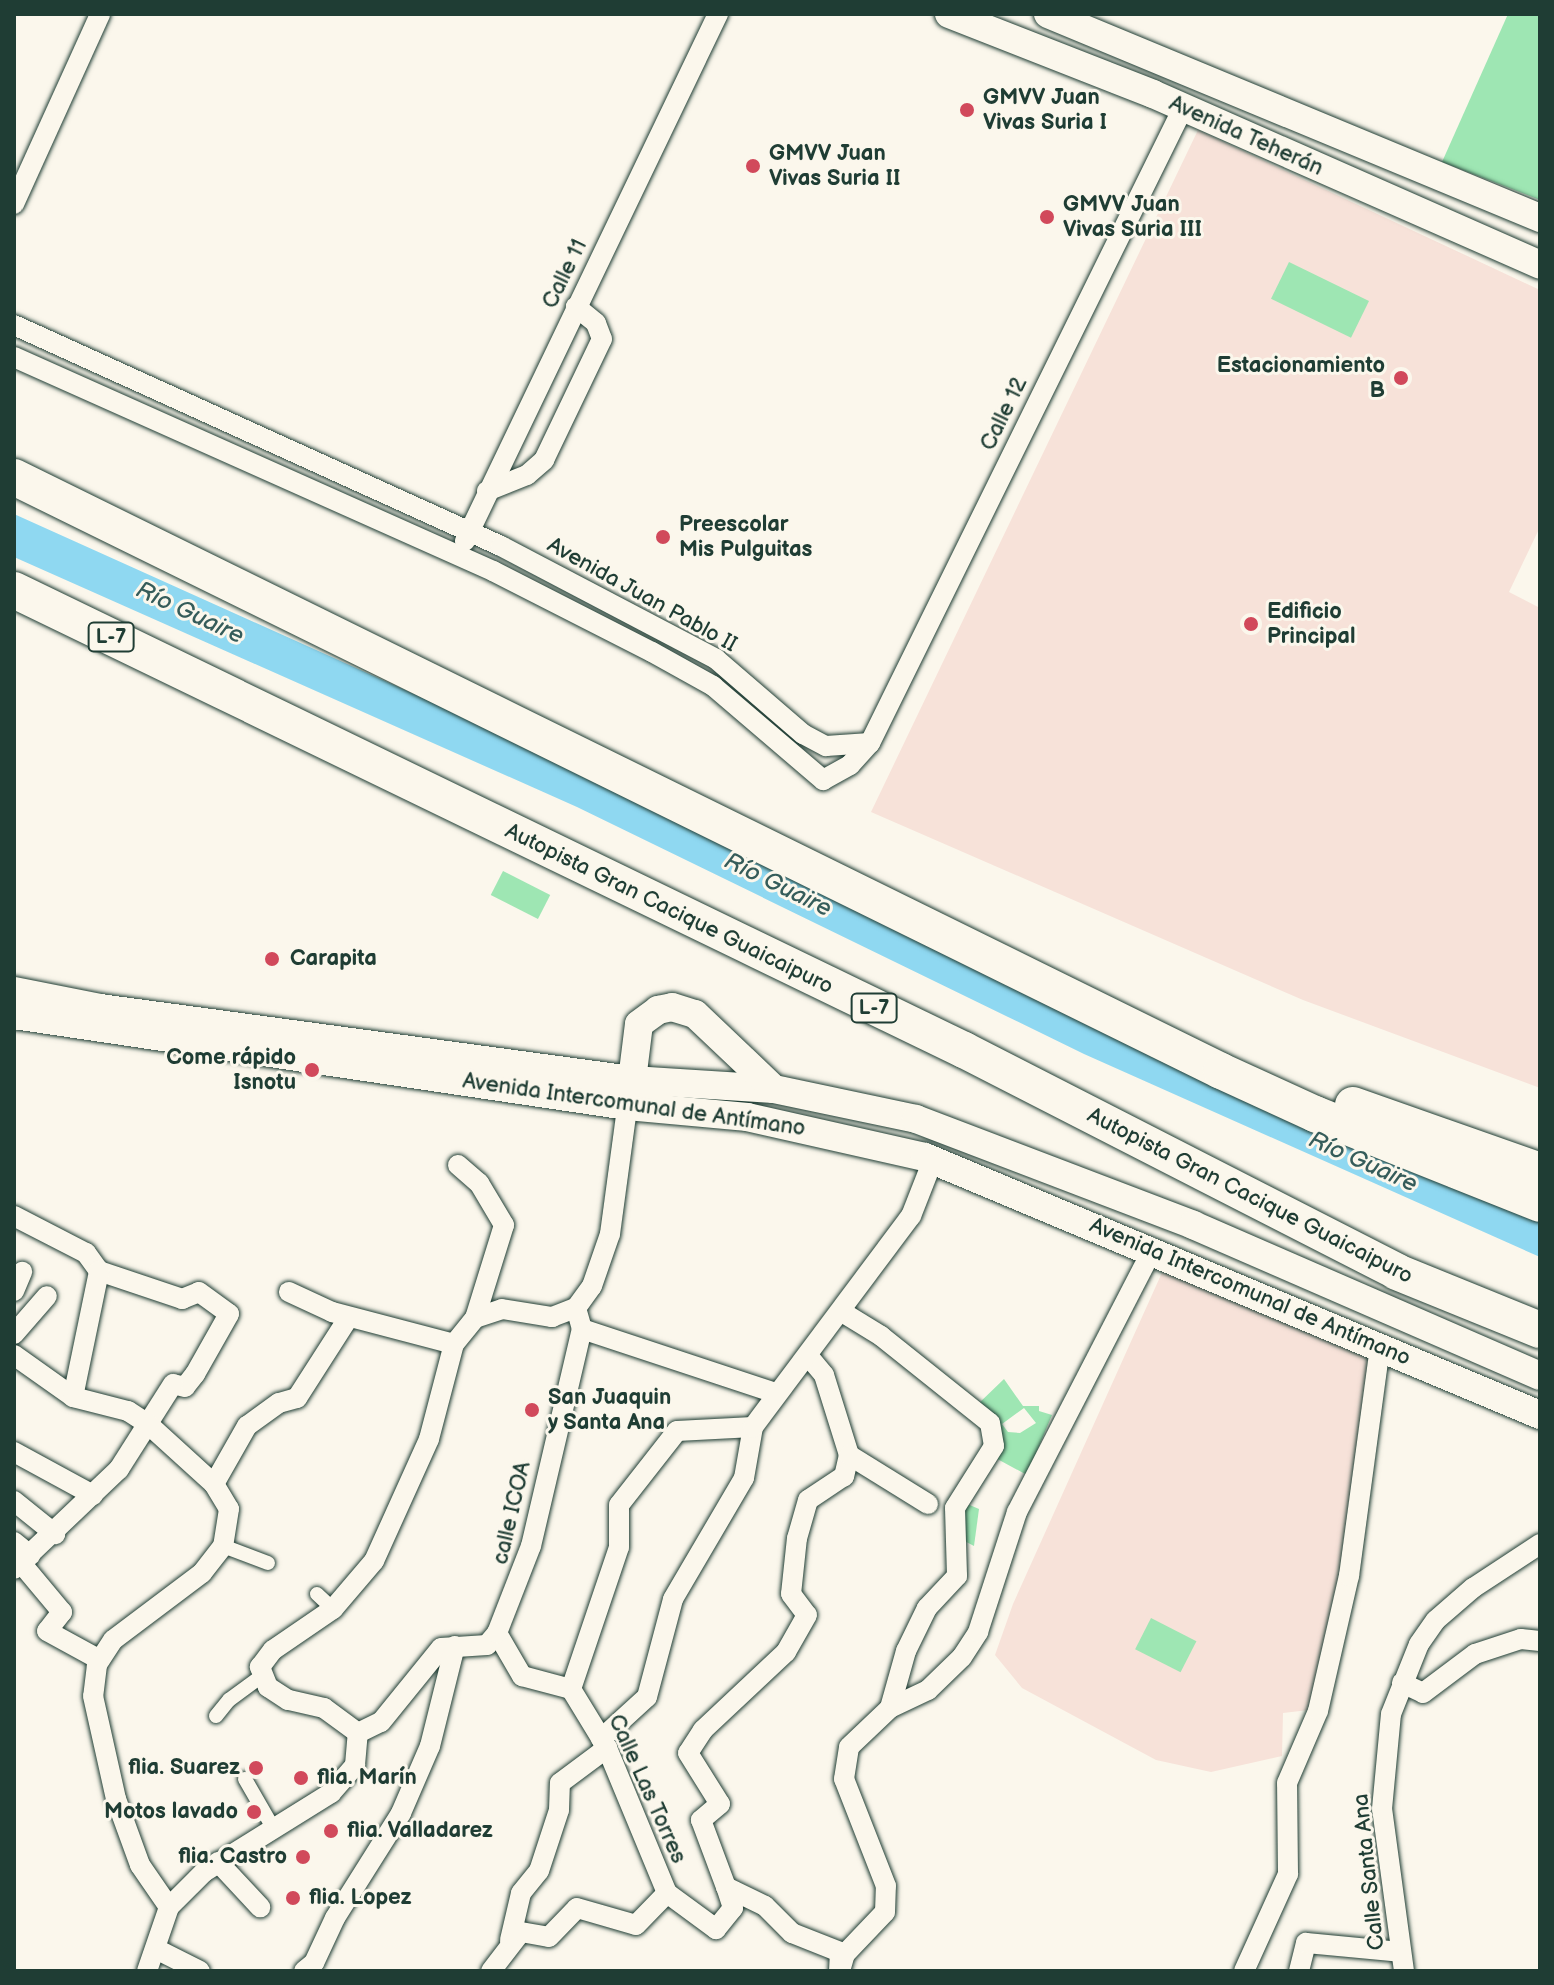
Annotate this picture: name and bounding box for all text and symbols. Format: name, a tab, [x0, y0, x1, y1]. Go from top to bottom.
place label: GMVV Juan Vivas Suria I	[983, 84, 1107, 136]
street label: Avenida Teherán	[1165, 90, 1327, 182]
marker: GMVV Juan Vivas Suria I	[958, 101, 976, 119]
place label: GMVV Juan Vivas Suria II	[769, 140, 901, 192]
marker: GMVV Juan Vivas Suria II	[744, 157, 762, 175]
place label: GMVV Juan Vivas Suria III	[1063, 191, 1202, 242]
marker: GMVV Juan Vivas Suria III	[1038, 208, 1056, 226]
street label: Calle 11	[537, 235, 593, 313]
place label: Estacionamiento B	[1217, 352, 1385, 404]
marker: Estacionamiento B	[1392, 369, 1410, 387]
street label: Calle 12	[975, 373, 1033, 455]
place label: Preescolar Mis Pulguitas	[679, 511, 812, 562]
marker: Preescolar Mis Pulguitas	[654, 528, 672, 546]
street label: Avenida Juan Pablo II	[542, 532, 742, 658]
water label: Río Guaire	[131, 575, 249, 651]
place label: Edificio Principal	[1267, 598, 1355, 650]
marker: Edificio Principal	[1242, 615, 1260, 633]
road number: L-7	[87, 621, 135, 653]
street label: Autopista Gran Cacique Guaicaipuro	[501, 818, 837, 1000]
water label: Río Guaire	[720, 847, 836, 923]
place label: Carapita	[290, 946, 377, 972]
marker: Carapita	[261, 948, 283, 970]
road number: L-7	[850, 992, 898, 1024]
place label: Come rápido Isnotu	[166, 1044, 296, 1096]
marker: Come rápido Isnotu	[303, 1061, 321, 1079]
street label: Avenida Intercomunal de Antímano	[461, 1068, 807, 1142]
street label: Autopista Gran Cacique Guaicaipuro	[1083, 1102, 1417, 1290]
water label: Río Guaire	[1304, 1125, 1422, 1199]
street label: Avenida Intercomunal de Antímano	[1086, 1212, 1414, 1372]
place label: San Juaquin y Santa Ana	[548, 1384, 671, 1436]
marker: San Juaquin y Santa Ana	[523, 1401, 541, 1419]
street label: calle ICOA	[487, 1459, 537, 1567]
street label: Calle Las Torres	[602, 1710, 692, 1868]
place label: flia. Suarez	[128, 1755, 240, 1781]
marker: flia. Suarez	[247, 1759, 265, 1777]
place label: flia. Marín	[317, 1765, 417, 1791]
marker: flia. Marín	[292, 1769, 310, 1787]
street label: Calle Santa Ana	[1348, 1792, 1390, 1952]
place label: Motos lavado	[104, 1799, 238, 1825]
marker: Motos lavado	[245, 1803, 263, 1821]
place label: flia. Valladarez	[347, 1818, 494, 1844]
marker: flia. Valladarez	[322, 1822, 340, 1840]
place label: flia. Castro	[178, 1844, 287, 1870]
marker: flia. Castro	[294, 1848, 312, 1866]
place label: flia. Lopez	[309, 1885, 412, 1911]
marker: flia. Lopez	[284, 1889, 302, 1907]

